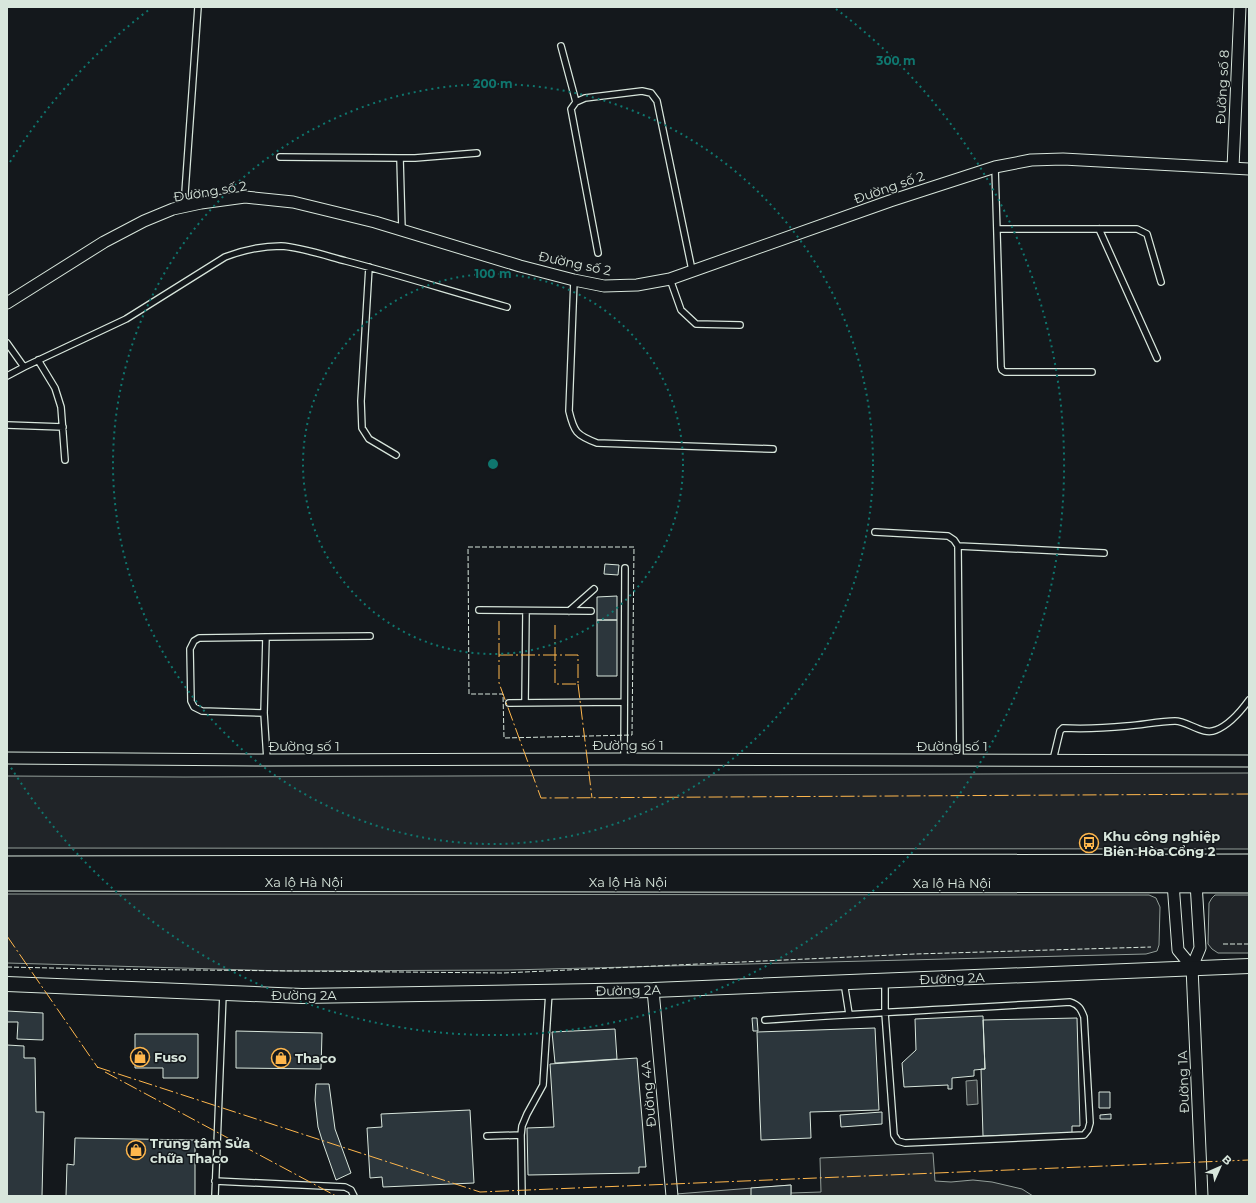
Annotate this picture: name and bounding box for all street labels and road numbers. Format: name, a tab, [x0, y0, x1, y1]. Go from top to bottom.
street label: Đường số 8	[1212, 49, 1232, 125]
street label: Đường số 2	[851, 167, 927, 207]
street label: Đường số 2	[172, 177, 248, 205]
street label: Đường số 2	[537, 247, 613, 279]
street label: Đường số 1	[592, 737, 664, 753]
street label: Đường số 1	[268, 738, 340, 754]
street label: Đường số 1	[916, 738, 988, 754]
street label: Xa lộ Hà Nội	[265, 874, 343, 890]
street label: Xa lộ Hà Nội	[589, 874, 667, 890]
street label: Xa lộ Hà Nội	[913, 875, 991, 891]
street label: Đường 2A	[919, 969, 986, 987]
street label: Đường 2A	[595, 981, 661, 999]
street label: Đường 2A	[271, 987, 337, 1003]
street label: Đường 1A	[1174, 1050, 1192, 1114]
street label: Đường 4A	[637, 1059, 659, 1128]

